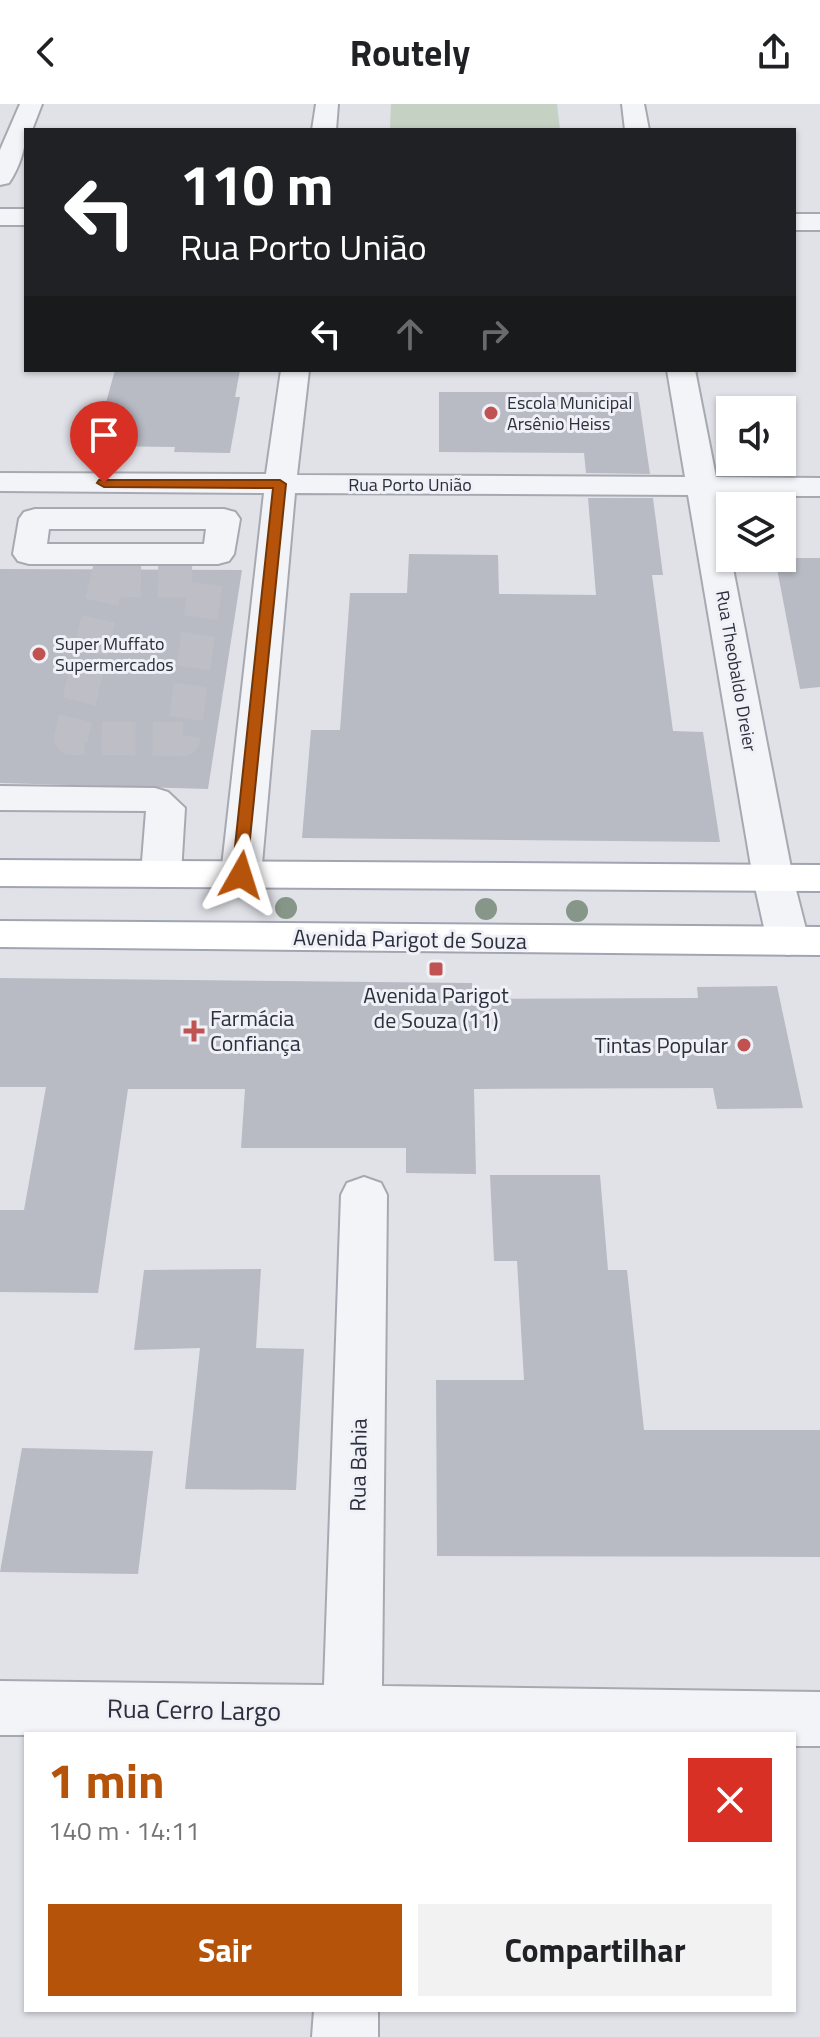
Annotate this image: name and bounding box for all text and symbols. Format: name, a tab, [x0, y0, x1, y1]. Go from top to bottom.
text: Routely	[350, 25, 470, 80]
icon: back	[24, 30, 68, 74]
icon: share	[752, 30, 796, 74]
text: 110 m	[180, 142, 333, 227]
icon: left	[48, 160, 152, 264]
text: Rua Porto União	[180, 219, 427, 274]
icon: left	[304, 312, 348, 356]
icon: ahead	[388, 312, 432, 356]
icon: right	[472, 312, 516, 356]
place label: Escola Municipal Arsênio Heiss	[507, 389, 632, 437]
map controls	[716, 396, 796, 572]
button: sound	[716, 396, 796, 476]
pin	[70, 401, 138, 483]
marker: Escola Municipal Arsênio Heiss	[482, 404, 500, 422]
icon: arrive	[82, 413, 126, 457]
street label: Rua Porto União	[348, 471, 472, 498]
button: layers	[716, 492, 796, 572]
street label: Rua Theobaldo Dreier	[709, 588, 764, 753]
place label: Super Muffato Supermercados	[55, 630, 174, 678]
marker: Super Muffato Supermercados	[30, 645, 48, 663]
position arrow	[199, 833, 283, 917]
street label: Avenida Parigot de Souza	[293, 920, 527, 958]
marker: Avenida Parigot de Souza (11)	[427, 960, 445, 978]
place label: Avenida Parigot de Souza (11)	[363, 978, 509, 1037]
place label: Farmácia Confiança	[210, 1001, 301, 1060]
marker: Farmácia Confiança	[185, 1022, 203, 1040]
place label: Tintas Popular	[594, 1028, 728, 1062]
marker: Tintas Popular	[735, 1036, 753, 1054]
street label: Rua Bahia	[340, 1418, 376, 1512]
street label: Rua Cerro Largo	[107, 1688, 281, 1731]
text: 1 min	[48, 1744, 165, 1817]
button: close	[688, 1758, 772, 1842]
text: 140 m · 14:11	[48, 1811, 200, 1850]
button: Sair	[48, 1904, 402, 1996]
button: Compartilhar	[418, 1904, 772, 1996]

